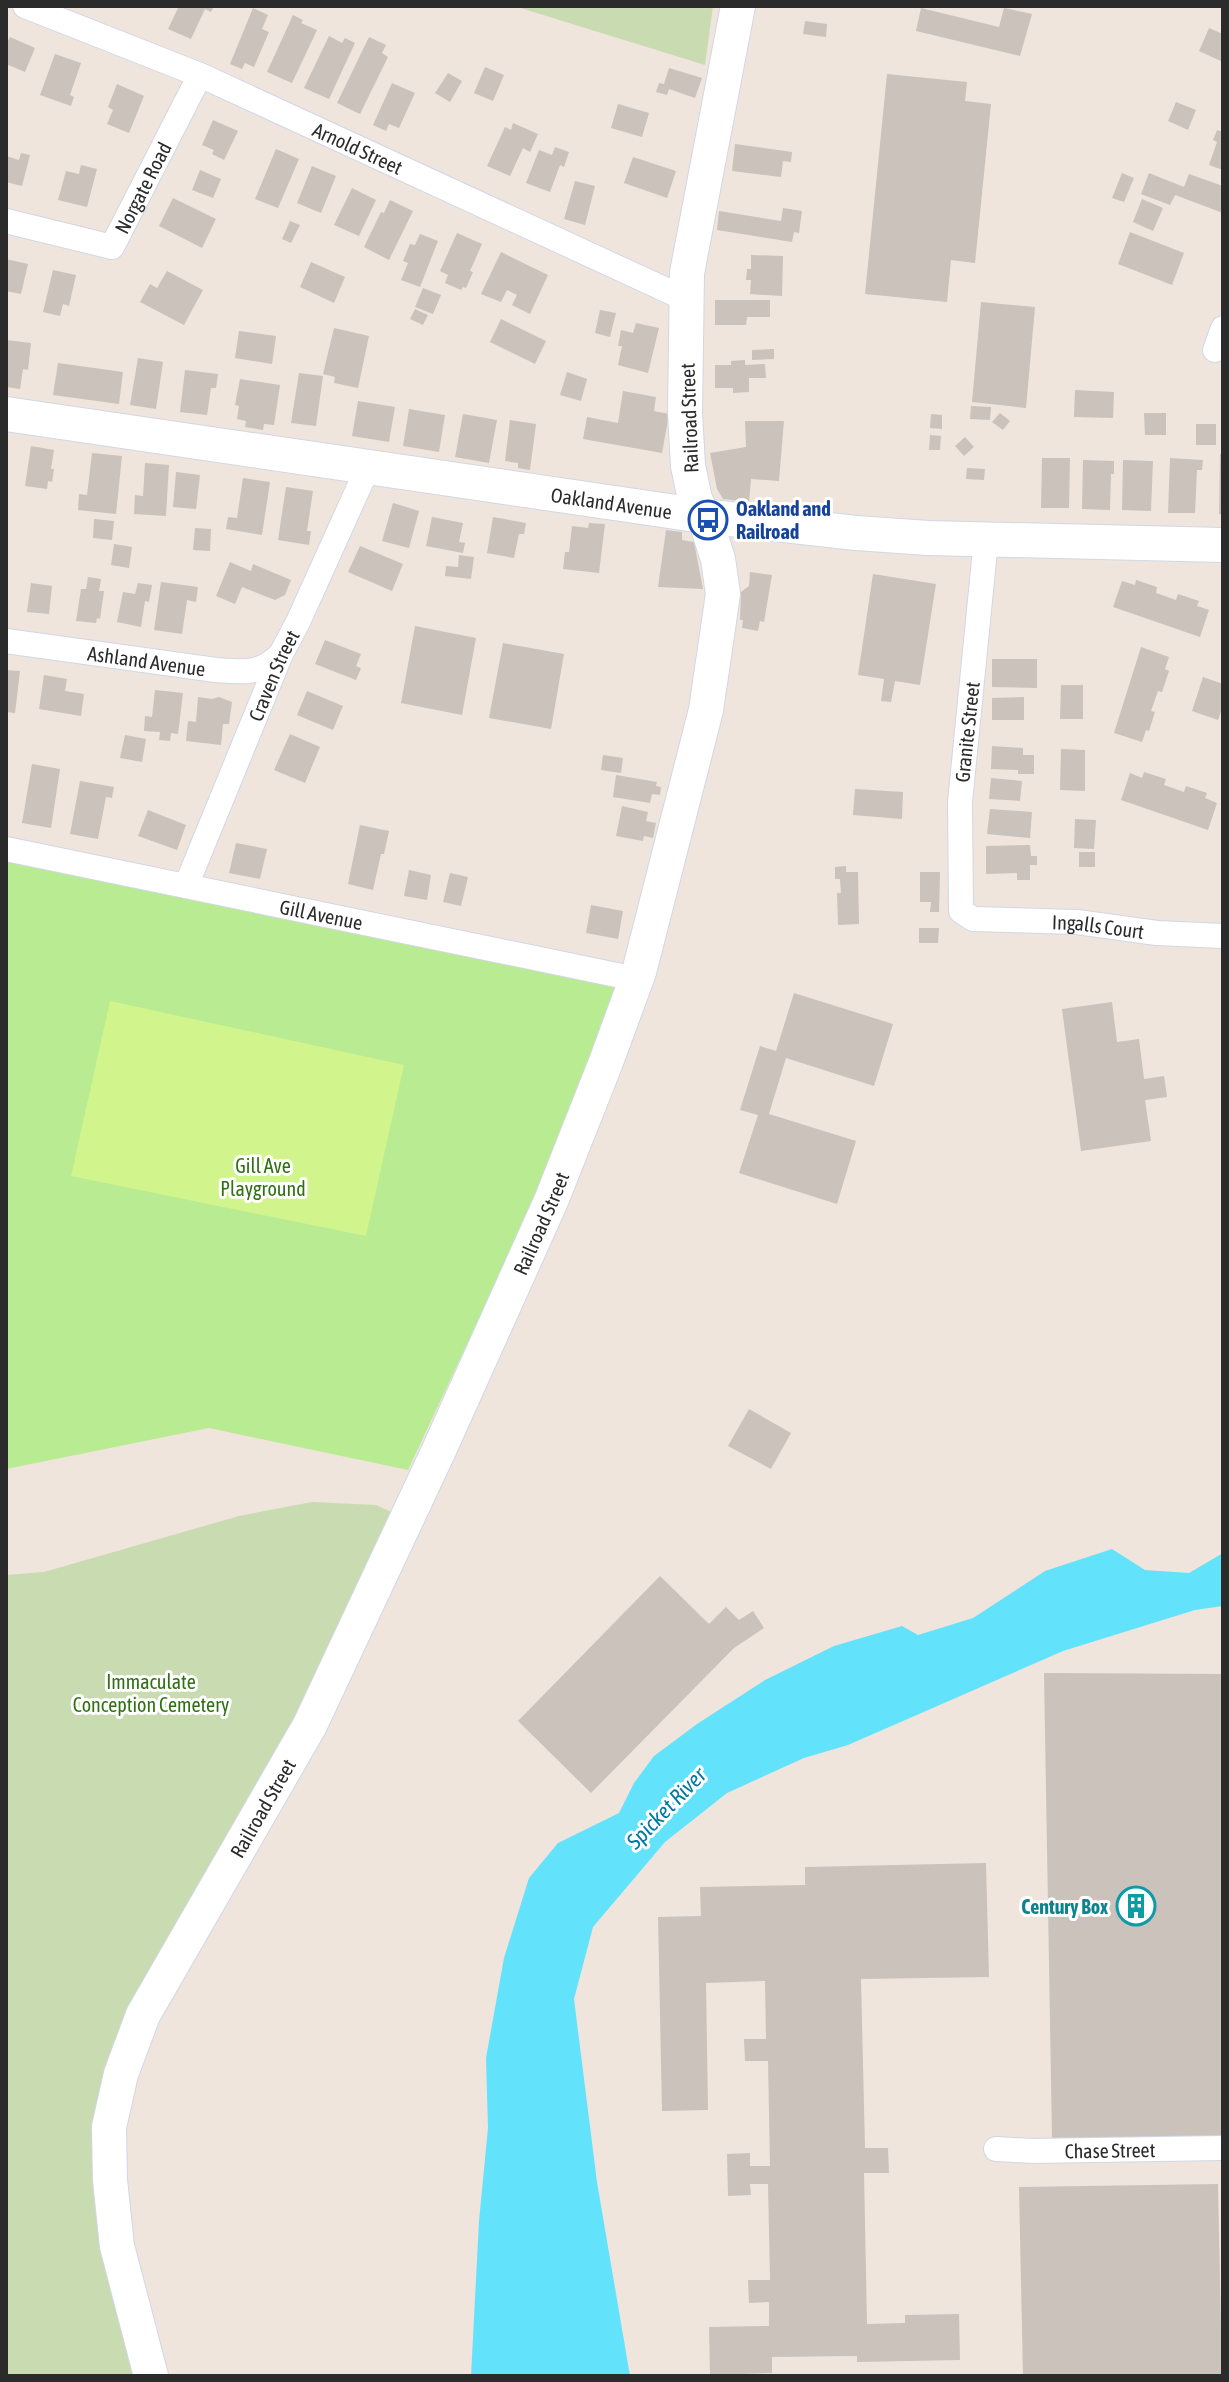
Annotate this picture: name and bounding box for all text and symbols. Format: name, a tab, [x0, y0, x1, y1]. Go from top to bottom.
street label: Arnold Street	[309, 117, 407, 178]
street label: Norgate Road	[110, 138, 175, 237]
street label: Railroad Street	[676, 362, 702, 473]
street label: Oakland Avenue	[550, 482, 673, 523]
place label: Oakland and Railroad	[736, 497, 831, 543]
bus stop icon: Oakland and Railroad	[687, 499, 729, 541]
street label: Craven Street	[243, 625, 303, 724]
street label: Ashland Avenue	[86, 641, 207, 680]
street label: Granite Street	[950, 680, 984, 783]
street label: Gill Avenue	[278, 894, 365, 934]
street label: Ingalls Court	[1052, 910, 1146, 943]
park label: Gill Ave Playground	[220, 1154, 306, 1200]
street label: Railroad Street	[508, 1168, 573, 1278]
park label: Immaculate Conception Cemetery	[73, 1670, 229, 1716]
street label: Railroad Street	[225, 1754, 300, 1861]
water label: Spicket River	[620, 1761, 712, 1855]
building icon: Century Box	[1115, 1885, 1157, 1927]
place label: Century Box	[1021, 1895, 1108, 1918]
street label: Chase Street	[1064, 2138, 1156, 2162]

